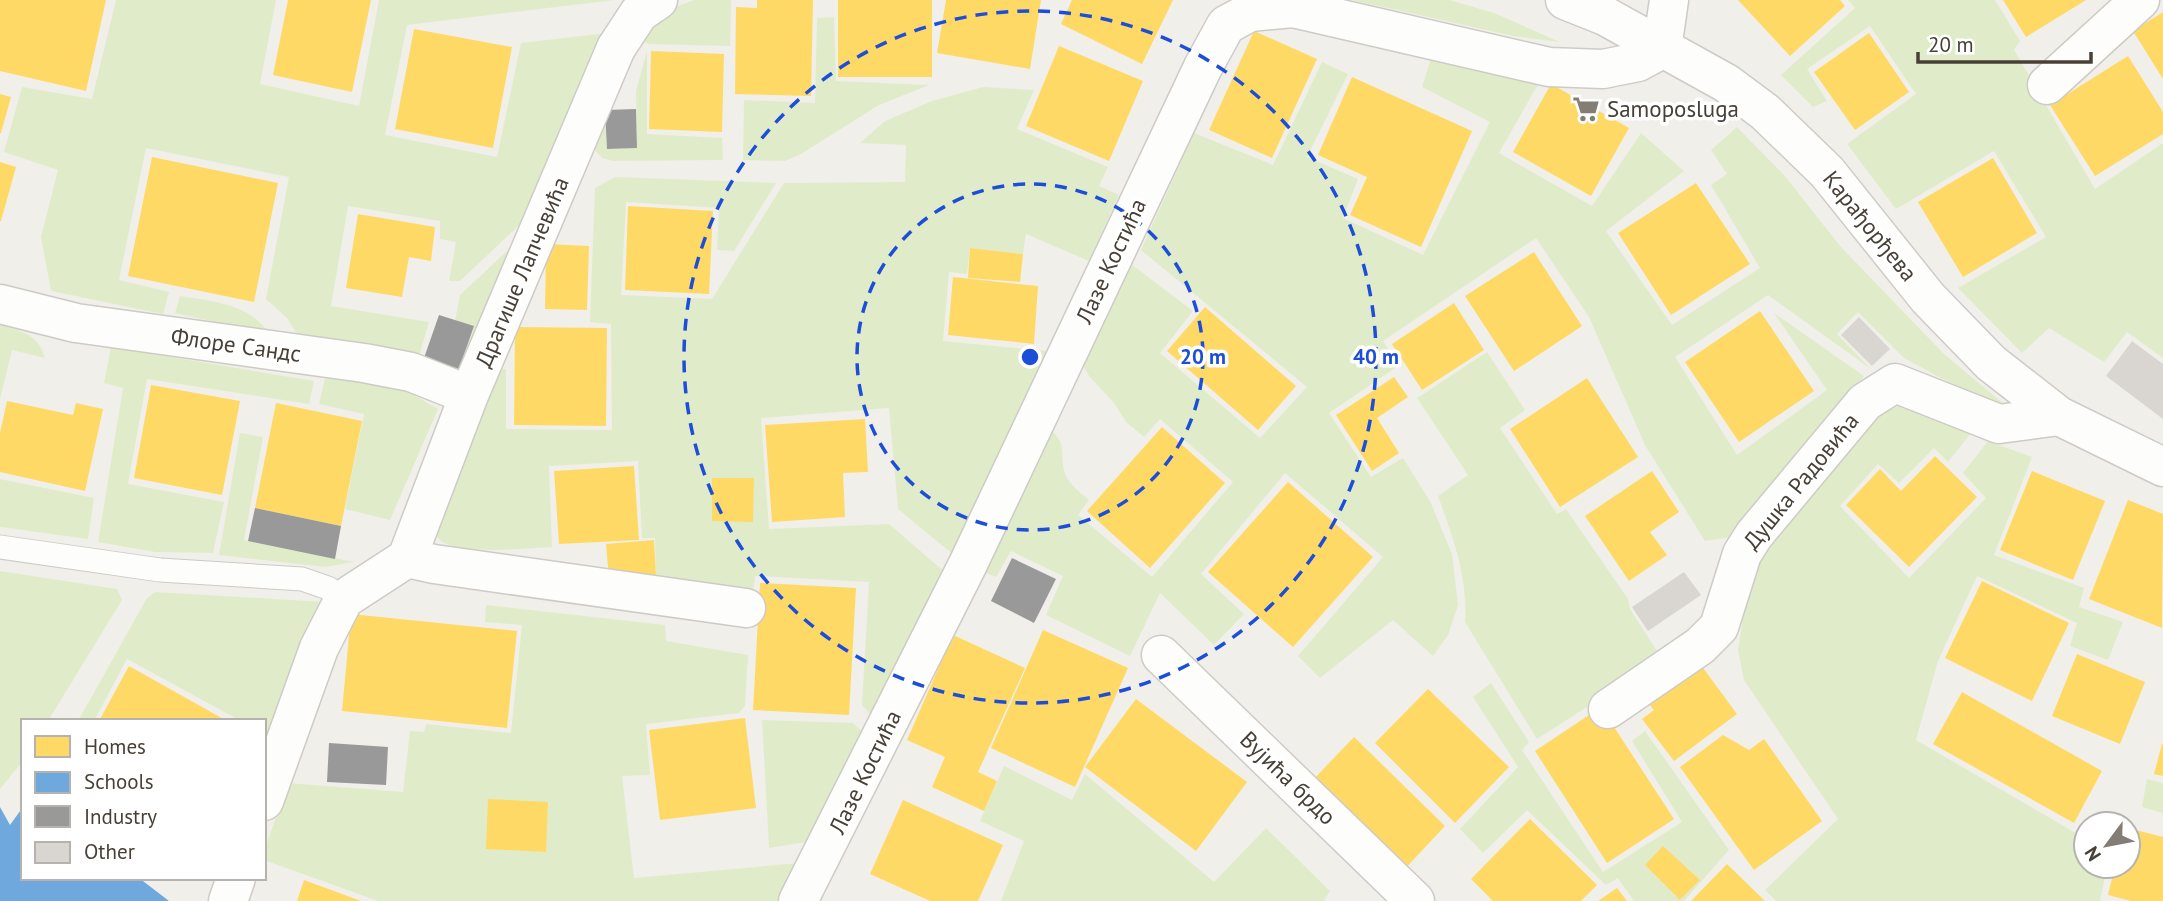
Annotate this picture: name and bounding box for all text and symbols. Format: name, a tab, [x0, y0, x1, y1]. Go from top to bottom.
scale bar	[1918, 21, 2091, 65]
text: 20 m	[1928, 31, 1974, 58]
supermarket icon: Samoposluga	[1571, 94, 1601, 124]
place label: Samoposluga	[1607, 94, 1739, 123]
street label: Карађорђева	[1817, 165, 1924, 287]
street label: Драгише Лапчевића	[468, 172, 575, 371]
street label: Лазе Костића	[1069, 194, 1152, 329]
street label: Флоре Сандс	[169, 321, 303, 368]
text: 20 m	[1180, 343, 1226, 370]
text: 40 m	[1353, 343, 1399, 370]
centre of rings	[1018, 345, 1042, 369]
street label: Душка Радовића	[1737, 407, 1865, 555]
street label: Лазе Костића	[822, 705, 907, 839]
legend	[21, 719, 266, 880]
street label: Вујића брдо	[1234, 725, 1342, 831]
text: Homes	[84, 733, 146, 760]
text: Schools	[84, 768, 154, 795]
text: Industry	[84, 803, 157, 830]
north arrow	[2072, 810, 2142, 880]
text: Other	[84, 838, 135, 865]
text: N	[2079, 842, 2106, 866]

